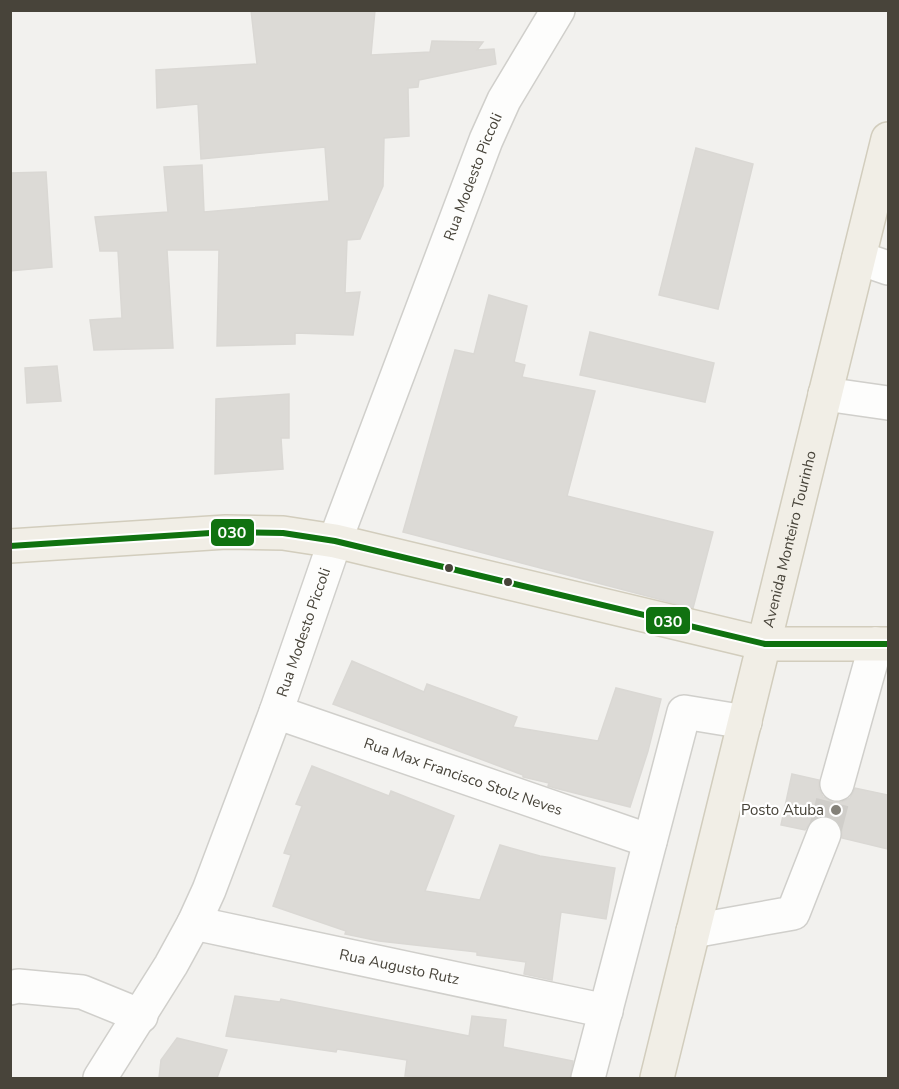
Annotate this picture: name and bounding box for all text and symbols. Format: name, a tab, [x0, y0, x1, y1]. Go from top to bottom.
street label: Rua Modesto Piccoli	[439, 110, 507, 244]
street label: Avenida Monteiro Tourinho	[758, 449, 821, 630]
line badge: 030	[210, 518, 255, 547]
text: 030	[218, 522, 246, 544]
unlabelled marker	[443, 562, 455, 574]
street label: Rua Modesto Piccoli	[272, 565, 335, 700]
unlabelled marker	[502, 576, 514, 588]
line badge: 030	[645, 606, 691, 635]
text: 030	[654, 611, 682, 633]
street label: Rua Max Francisco Stolz Neves	[361, 733, 565, 820]
place label: Posto Atuba	[741, 800, 824, 820]
marker: Posto Atuba	[829, 803, 843, 817]
street label: Rua Augusto Rutz	[338, 944, 461, 989]

